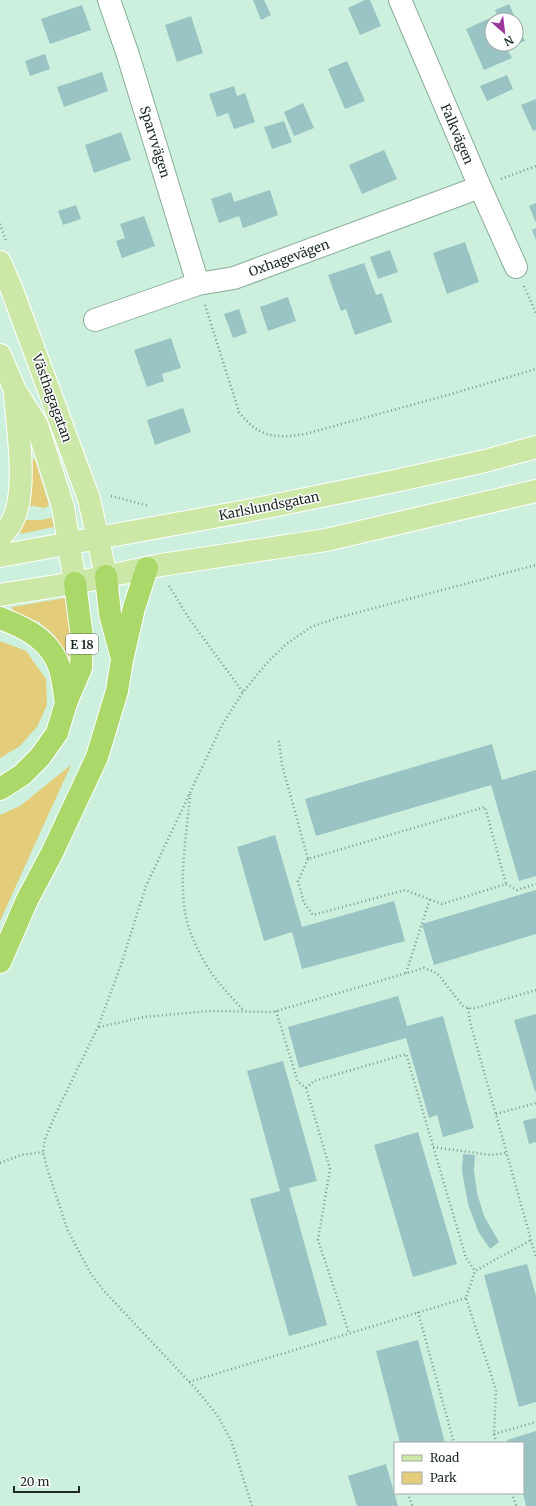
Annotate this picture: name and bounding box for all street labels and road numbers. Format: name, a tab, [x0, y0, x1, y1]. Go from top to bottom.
street label: Falkvägen	[437, 101, 478, 167]
street label: Sparvvägen	[136, 104, 174, 180]
street label: Oxhagevägen	[246, 235, 332, 280]
street label: Västhagagatan	[28, 351, 76, 445]
street label: Karlslundsgatan	[217, 488, 321, 524]
road number: E 18	[66, 634, 98, 654]

